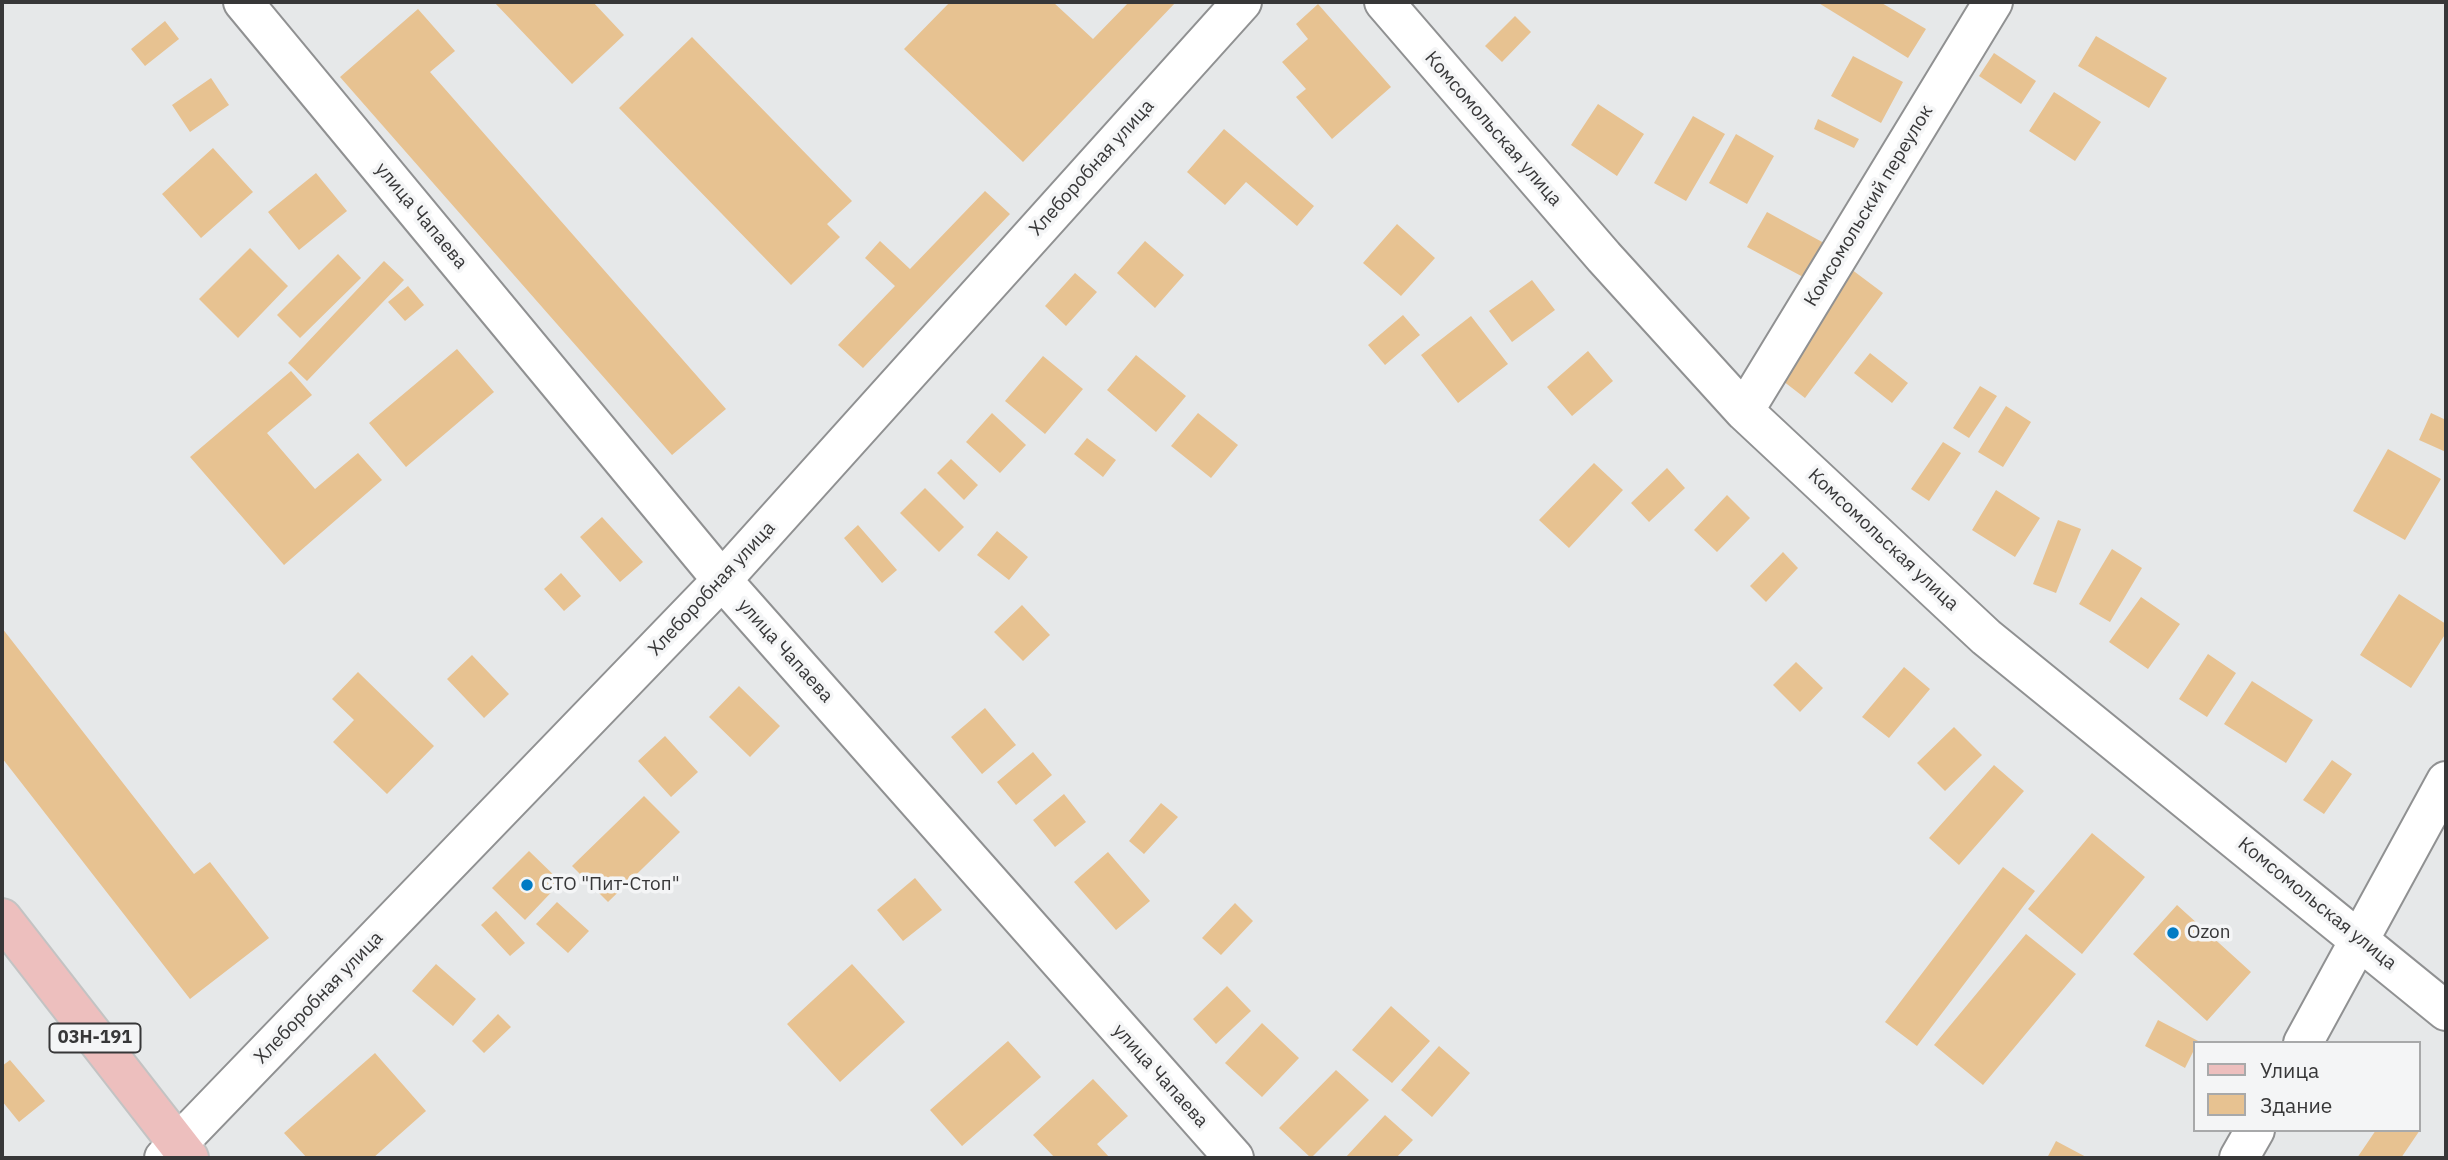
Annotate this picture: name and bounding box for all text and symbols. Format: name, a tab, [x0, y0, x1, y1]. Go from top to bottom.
street label: Комсомольская улица	[1420, 47, 1566, 211]
street label: Хлеборобная улица	[1025, 95, 1159, 241]
street label: Комсомольский переулок	[1800, 101, 1938, 311]
street label: улица Чапаева	[370, 158, 472, 274]
street label: Комсомольская улица	[1803, 464, 1963, 616]
street label: Хлеборобная улица	[644, 517, 780, 661]
street label: улица Чапаева	[732, 594, 838, 708]
street label: Комсомольская улица	[2233, 833, 2401, 975]
place label: СТО "Пит-Стоп"	[541, 874, 680, 896]
marker: СТО "Пит-Стоп"	[519, 877, 535, 893]
place label: Ozon	[2187, 922, 2231, 944]
marker: Ozon	[2165, 925, 2181, 941]
street label: Хлеборобная улица	[250, 927, 388, 1069]
street label: улица Чапаева	[1107, 1019, 1213, 1133]
road number: 03Н-191	[50, 1023, 140, 1052]
legend	[2192, 1041, 2420, 1132]
text: Улица	[2260, 1056, 2319, 1084]
text: Здание	[2260, 1091, 2332, 1119]

